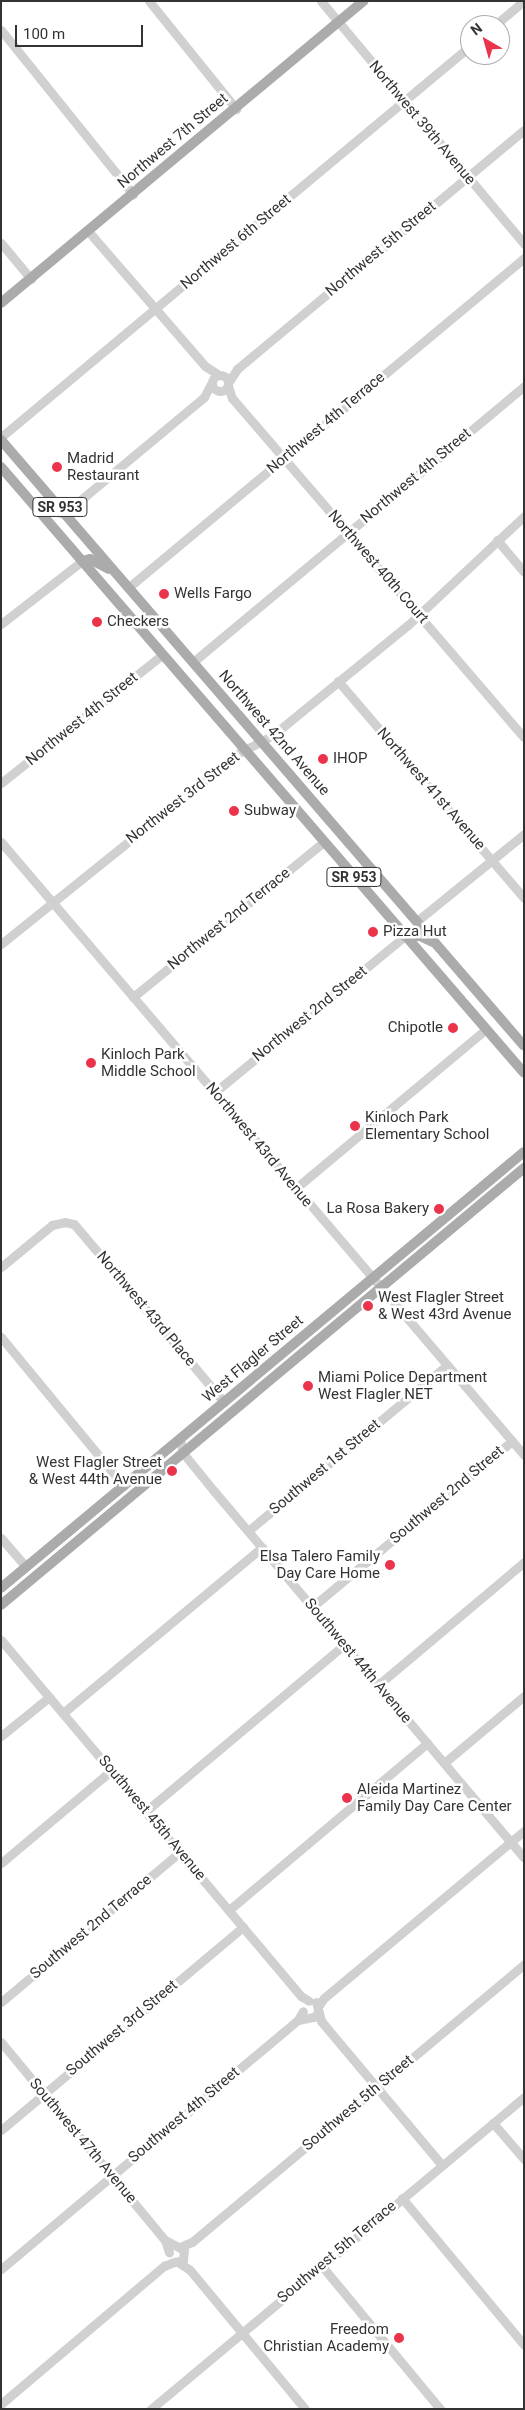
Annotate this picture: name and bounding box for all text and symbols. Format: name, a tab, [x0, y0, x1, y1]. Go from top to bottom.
scale bar	[18, 15, 145, 47]
north arrow	[460, 15, 510, 65]
text: N	[468, 20, 485, 38]
text: 100 m	[23, 25, 65, 43]
street label: Northwest 39th Avenue	[365, 57, 479, 189]
street label: Northwest 7th Street	[114, 90, 232, 192]
street label: Northwest 6th Street	[177, 191, 295, 293]
street label: Northwest 5th Street	[322, 198, 440, 300]
street label: Northwest 4th Terrace	[263, 368, 389, 478]
street label: Northwest 4th Street	[357, 425, 475, 527]
place label: Madrid Restaurant	[67, 449, 139, 484]
marker: Madrid Restaurant	[51, 461, 63, 473]
road number: SR 953	[31, 496, 89, 518]
street label: Northwest 40th Court	[324, 507, 432, 627]
place label: Wells Fargo	[174, 585, 252, 603]
marker: Wells Fargo	[158, 588, 170, 600]
place label: Checkers	[107, 613, 169, 631]
marker: Checkers	[91, 616, 103, 628]
street label: Northwest 42nd Avenue	[215, 667, 333, 799]
street label: Northwest 4th Street	[23, 668, 141, 770]
street label: Northwest 41st Avenue	[373, 724, 489, 854]
street label: Northwest 3rd Street	[123, 748, 243, 848]
place label: IHOP	[333, 750, 368, 768]
marker: IHOP	[317, 753, 329, 765]
place label: Subway	[244, 802, 296, 820]
marker: Subway	[228, 805, 240, 817]
street label: Northwest 2nd Terrace	[164, 864, 294, 974]
road number: SR 953	[325, 866, 383, 889]
place label: Pizza Hut	[383, 923, 447, 941]
marker: Pizza Hut	[367, 926, 379, 938]
street label: Northwest 2nd Street	[249, 962, 371, 1066]
place label: Chipotle	[388, 1019, 443, 1037]
marker: Chipotle	[447, 1022, 459, 1034]
place label: Kinloch Park Middle School	[101, 1045, 196, 1080]
marker: Kinloch Park Middle School	[85, 1057, 97, 1069]
street label: Northwest 43rd Avenue	[202, 1079, 316, 1211]
place label: Kinloch Park Elementary School	[365, 1108, 489, 1143]
marker: Kinloch Park Elementary School	[349, 1120, 361, 1132]
place label: La Rosa Bakery	[326, 1200, 429, 1218]
marker: La Rosa Bakery	[433, 1203, 445, 1215]
street label: Northwest 43rd Place	[93, 1248, 199, 1370]
place label: West Flagler Street & West 43rd Avenue	[378, 1288, 511, 1323]
marker: West Flagler Street & West 43rd Avenue	[362, 1300, 374, 1312]
street label: West Flagler Street	[199, 1312, 307, 1406]
place label: Miami Police Department West Flagler NET	[318, 1368, 487, 1403]
marker: Miami Police Department West Flagler NET	[302, 1380, 314, 1392]
street label: Southwest 1st Street	[266, 1415, 384, 1519]
street label: Southwest 2nd Street	[386, 1442, 508, 1548]
place label: West Flagler Street & West 44th Avenue	[29, 1453, 162, 1488]
marker: West Flagler Street & West 44th Avenue	[166, 1465, 178, 1477]
place label: Elsa Talero Family Day Care Home	[259, 1547, 380, 1582]
marker: Elsa Talero Family Day Care Home	[384, 1559, 396, 1571]
street label: Southwest 44th Avenue	[301, 1595, 415, 1727]
street label: Southwest 45th Avenue	[95, 1752, 209, 1884]
place label: Aleida Martinez Family Day Care Center	[357, 1780, 512, 1815]
marker: Aleida Martinez Family Day Care Center	[341, 1792, 353, 1804]
street label: Southwest 2nd Terrace	[26, 1871, 156, 1983]
street label: Southwest 3rd Street	[63, 1976, 181, 2080]
street label: Southwest 5th Street	[299, 2051, 417, 2155]
street label: Southwest 4th Street	[125, 2063, 243, 2167]
street label: Southwest 47th Avenue	[26, 2075, 140, 2207]
street label: Southwest 5th Terrace	[274, 2197, 400, 2307]
place label: Freedom Christian Academy	[263, 2320, 389, 2355]
marker: Freedom Christian Academy	[393, 2332, 405, 2344]

